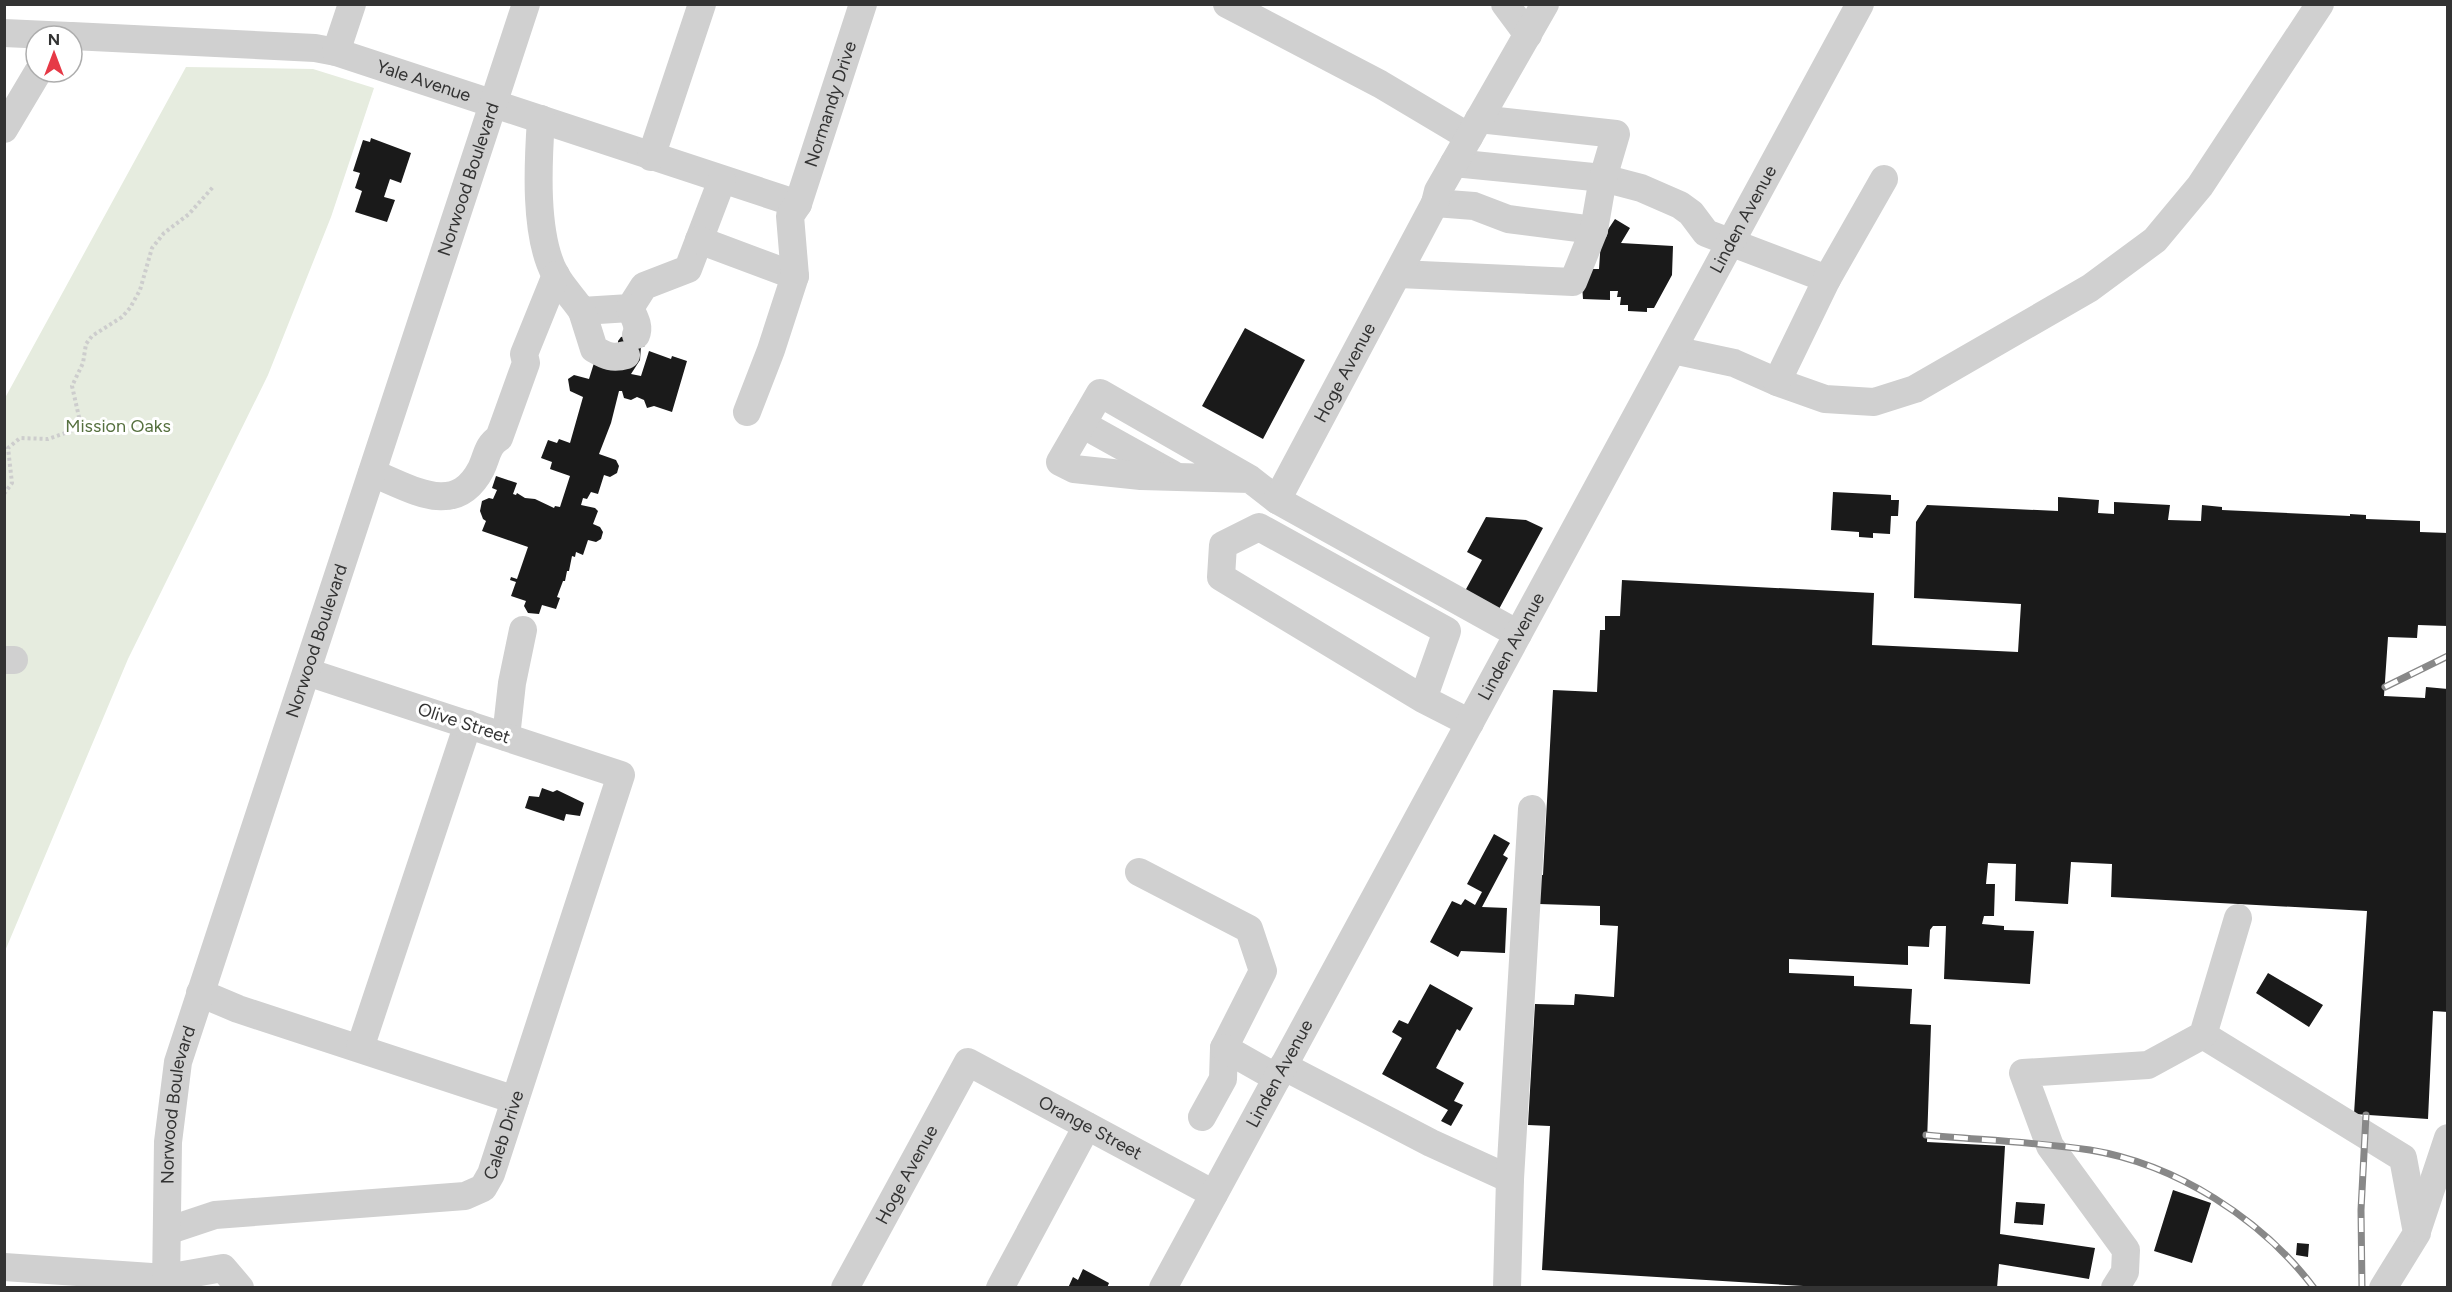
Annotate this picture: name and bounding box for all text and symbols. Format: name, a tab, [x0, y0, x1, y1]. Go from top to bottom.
north arrow	[24, 24, 84, 84]
text: N	[48, 30, 60, 49]
street label: Normandy Drive	[800, 38, 861, 170]
street label: Yale Avenue	[374, 55, 474, 107]
street label: Norwood Boulevard	[433, 100, 504, 259]
street label: Linden Avenue	[1705, 161, 1781, 277]
street label: Hoge Avenue	[1309, 319, 1380, 426]
park label: Mission Oaks	[65, 415, 171, 437]
street label: Norwood Boulevard	[281, 561, 352, 720]
street label: Linden Avenue	[1473, 589, 1549, 704]
street label: Olive Street	[415, 698, 513, 748]
street label: Linden Avenue	[1241, 1016, 1318, 1131]
street label: Norwood Boulevard	[156, 1023, 200, 1184]
street label: Caleb Drive	[479, 1088, 529, 1183]
street label: Orange Street	[1035, 1091, 1146, 1164]
street label: Hoge Avenue	[871, 1121, 943, 1228]

